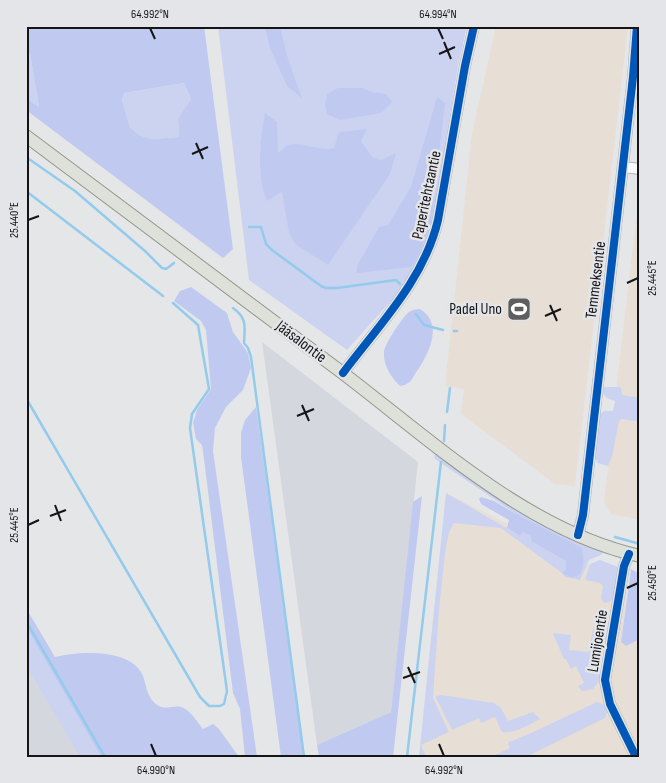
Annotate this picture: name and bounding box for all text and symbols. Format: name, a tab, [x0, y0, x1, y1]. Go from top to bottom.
text: 64.992°N	[131, 7, 169, 22]
text: 64.994°N	[419, 7, 457, 22]
street label: Paperitehtaantie	[408, 149, 446, 241]
text: 25.440°E	[7, 202, 22, 238]
street label: Temmeksentie	[582, 240, 610, 320]
text: 25.445°E	[645, 260, 660, 296]
sports icon: Padel Uno	[506, 296, 532, 322]
place label: Padel Uno	[449, 300, 502, 319]
street label: Jääsalontie	[271, 316, 330, 367]
text: 25.445°E	[7, 507, 22, 543]
text: 25.450°E	[645, 565, 660, 601]
street label: Lumijoentie	[584, 608, 612, 674]
text: 64.990°N	[137, 763, 175, 778]
text: 64.992°N	[425, 763, 463, 778]

